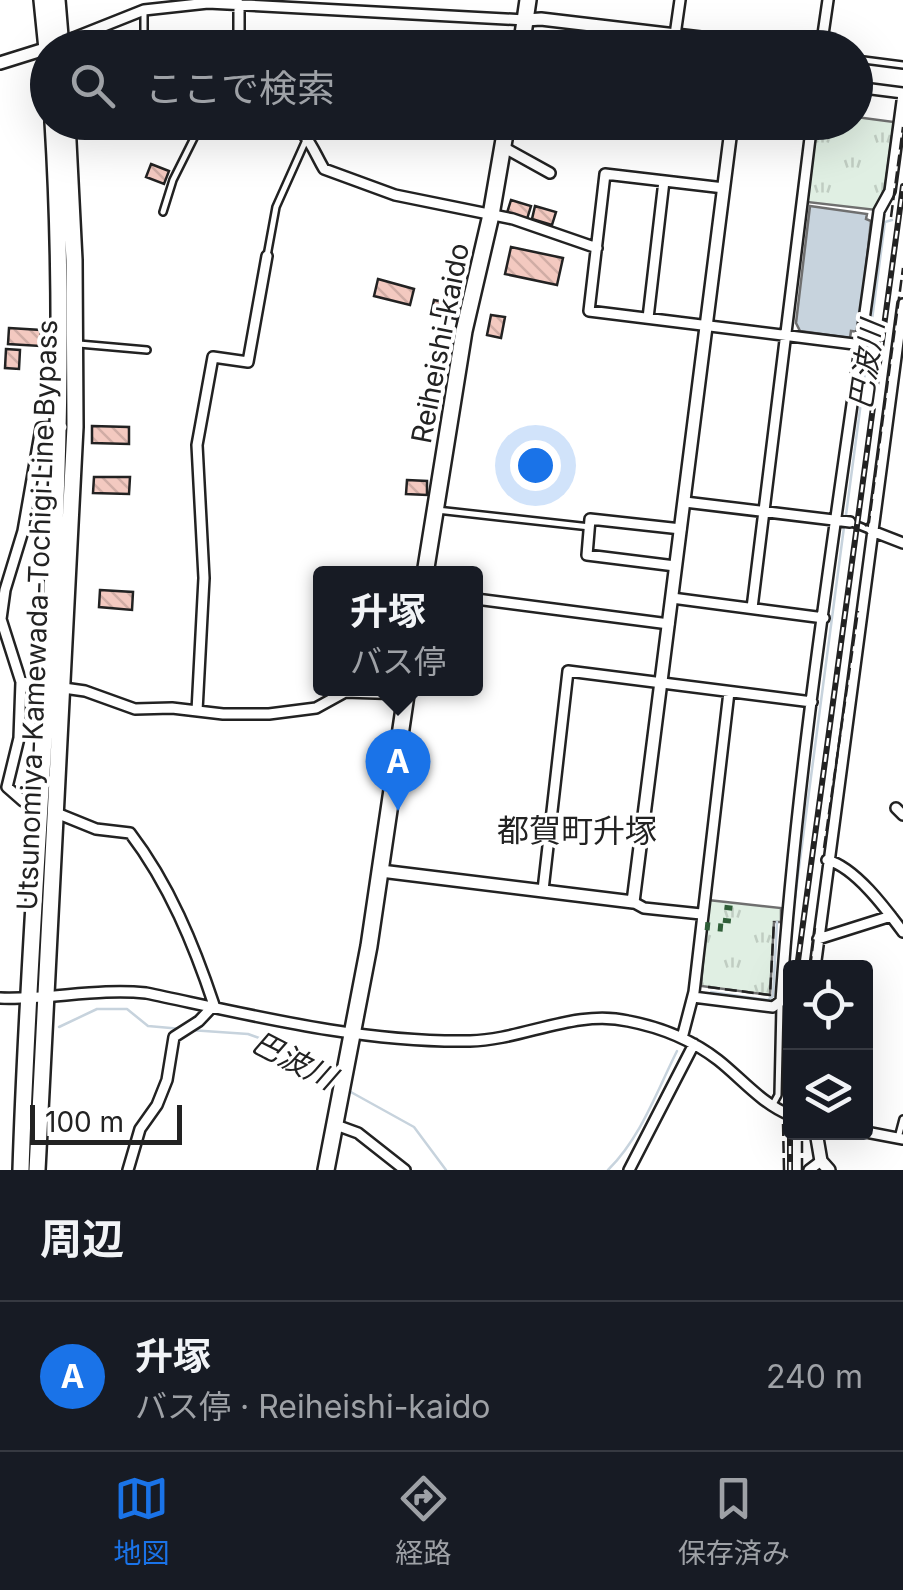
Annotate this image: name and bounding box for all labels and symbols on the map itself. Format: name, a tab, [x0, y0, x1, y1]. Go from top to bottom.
street label: Reiheishi-kaido	[404, 240, 476, 446]
water label: 巴波川	[842, 315, 891, 412]
street label: Utsunomiya-Kamewada-Tochigi Line Bypass	[10, 319, 64, 911]
your location	[510, 440, 561, 491]
pin: A	[366, 728, 430, 811]
district label: 都賀町升塚	[497, 811, 657, 850]
water label: 巴波川	[246, 1024, 345, 1098]
scale bar	[30, 1100, 182, 1144]

